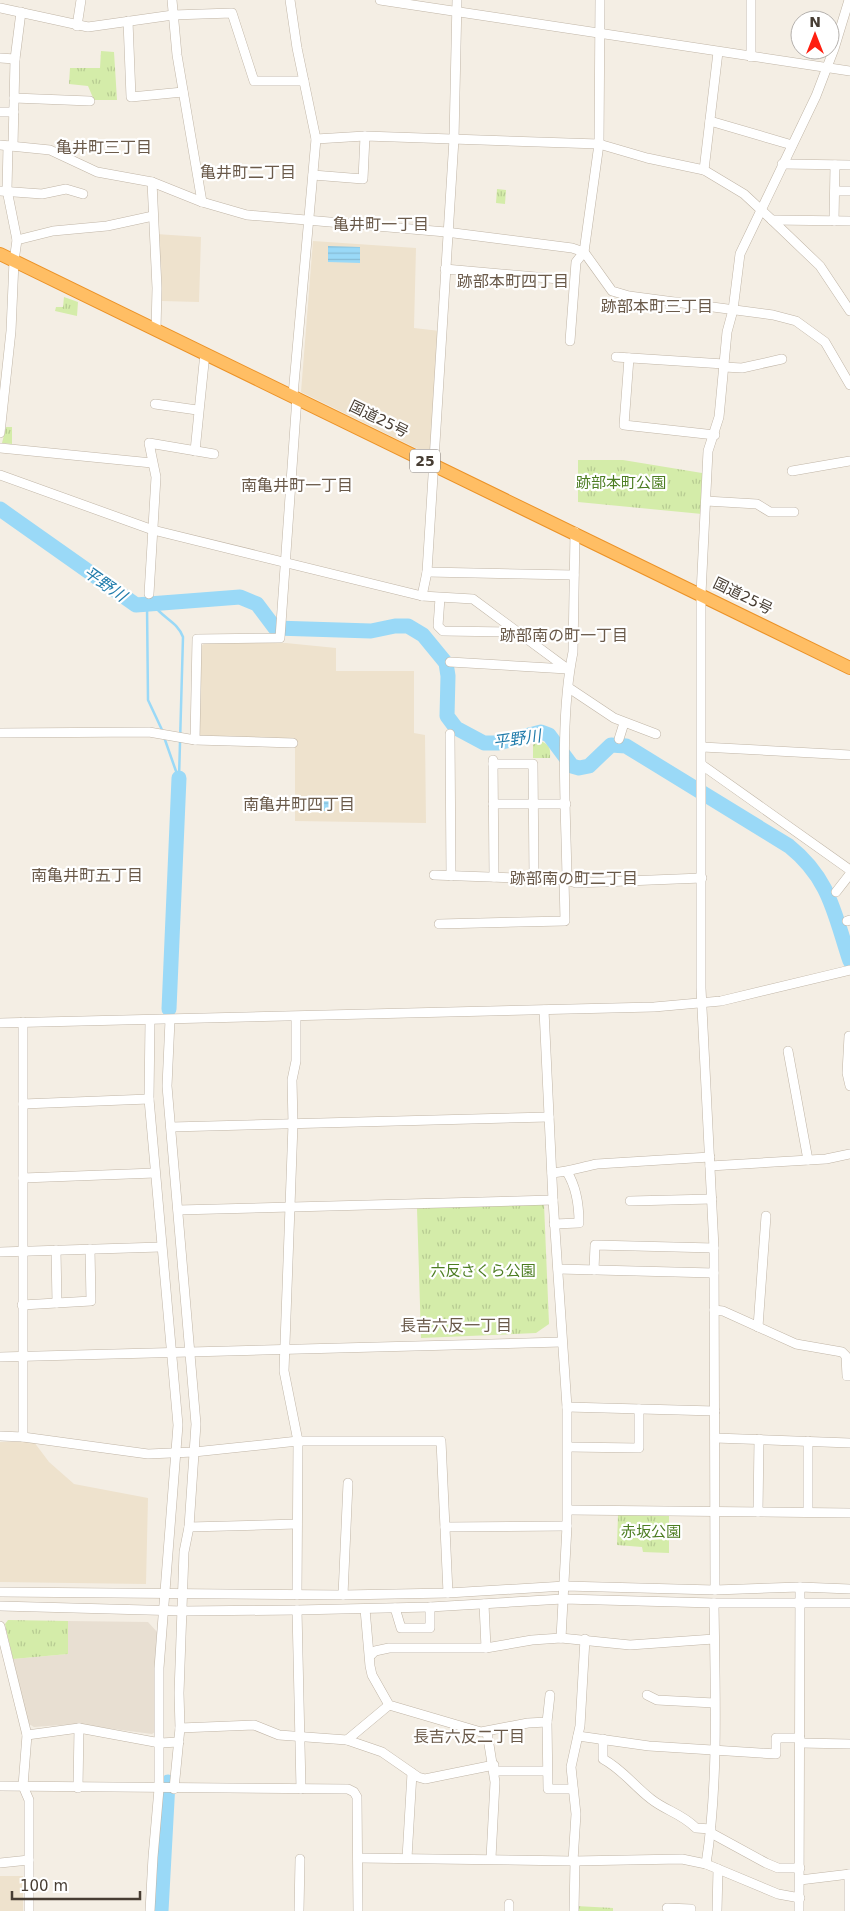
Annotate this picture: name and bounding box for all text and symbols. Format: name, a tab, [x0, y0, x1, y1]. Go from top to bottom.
north arrow	[790, 10, 840, 60]
text: N	[809, 14, 821, 30]
district label: 亀井町三丁目	[56, 138, 152, 157]
district label: 亀井町二丁目	[200, 163, 296, 182]
district label: 亀井町一丁目	[333, 215, 429, 234]
district label: 跡部本町四丁目	[457, 272, 569, 291]
district label: 跡部本町三丁目	[601, 297, 713, 316]
street label: 国道25号	[346, 397, 412, 441]
road number: 25	[410, 450, 440, 472]
park label: 跡部本町公園	[576, 474, 666, 492]
district label: 南亀井町一丁目	[241, 476, 353, 495]
water label: 平野川	[80, 562, 132, 607]
street label: 国道25号	[710, 574, 776, 618]
district label: 跡部南の町一丁目	[500, 626, 628, 645]
water label: 平野川	[492, 726, 544, 752]
district label: 南亀井町四丁目	[243, 795, 355, 814]
district label: 南亀井町五丁目	[31, 866, 143, 885]
district label: 跡部南の町二丁目	[510, 869, 638, 888]
park label: 六反さくら公園	[430, 1262, 536, 1280]
district label: 長吉六反一丁目	[400, 1316, 512, 1335]
park label: 赤坂公園	[621, 1523, 681, 1541]
district label: 長吉六反二丁目	[413, 1727, 525, 1746]
scale bar	[12, 1868, 140, 1900]
text: 100 m	[20, 1877, 68, 1895]

